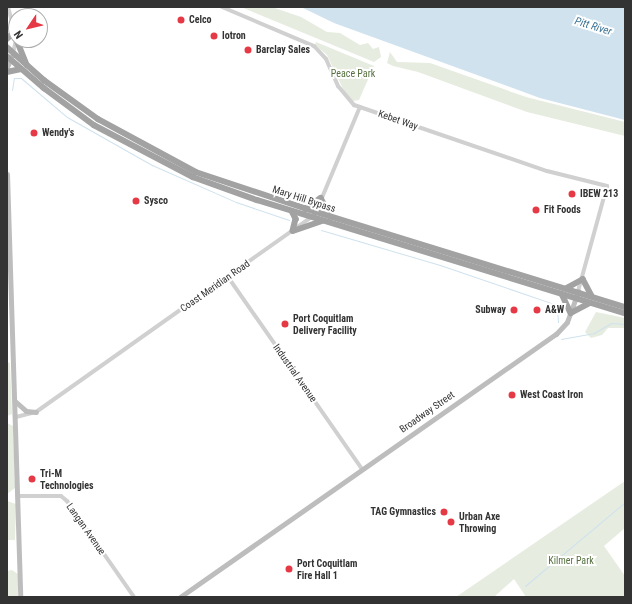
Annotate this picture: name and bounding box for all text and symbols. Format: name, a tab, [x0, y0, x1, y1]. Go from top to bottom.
north arrow	[8, 8, 48, 48]
place label: Celco	[189, 14, 212, 26]
marker: Celco	[176, 15, 186, 25]
water label: Pitt River	[573, 15, 613, 39]
text: N	[11, 28, 26, 41]
place label: Iotron	[222, 30, 246, 42]
marker: Iotron	[209, 31, 219, 41]
place label: Barclay Sales	[256, 44, 310, 56]
marker: Barclay Sales	[243, 45, 253, 55]
park label: Peace Park	[331, 68, 375, 80]
street label: Kebet Way	[377, 108, 419, 132]
place label: Wendy's	[42, 127, 74, 139]
marker: Wendy's	[29, 128, 39, 138]
street label: Mary Hill Bypass	[271, 183, 337, 215]
place label: IBEW 213	[580, 188, 618, 200]
marker: IBEW 213	[567, 189, 577, 199]
place label: Sysco	[144, 195, 168, 207]
marker: Sysco	[131, 196, 141, 206]
place label: Fit Foods	[544, 204, 581, 216]
marker: Fit Foods	[531, 205, 541, 215]
street label: Coast Meridian Road	[178, 258, 252, 314]
place label: Subway	[475, 304, 506, 316]
place label: A&W	[545, 304, 564, 316]
marker: Subway	[509, 305, 519, 315]
marker: A&W	[532, 305, 542, 315]
place label: Port Coquitlam Delivery Facility	[293, 312, 357, 336]
marker: Port Coquitlam Delivery Facility	[280, 319, 290, 329]
street label: Industrial Avenue	[271, 342, 319, 404]
street label: Broadway Street	[397, 389, 457, 435]
place label: West Coast Iron	[520, 389, 583, 401]
marker: West Coast Iron	[507, 390, 517, 400]
place label: Tri-M Technologies	[40, 467, 94, 490]
marker: Tri-M Technologies	[27, 474, 37, 484]
street label: Langan Avenue	[64, 501, 108, 557]
place label: TAG Gymnastics	[371, 506, 436, 518]
marker: TAG Gymnastics	[439, 507, 449, 517]
place label: Urban Axe Throwing	[459, 510, 500, 534]
marker: Urban Axe Throwing	[446, 517, 456, 527]
park label: Kilmer Park	[548, 555, 594, 567]
place label: Port Coquitlam Fire Hall 1	[297, 557, 357, 580]
marker: Port Coquitlam Fire Hall 1	[284, 564, 294, 574]

